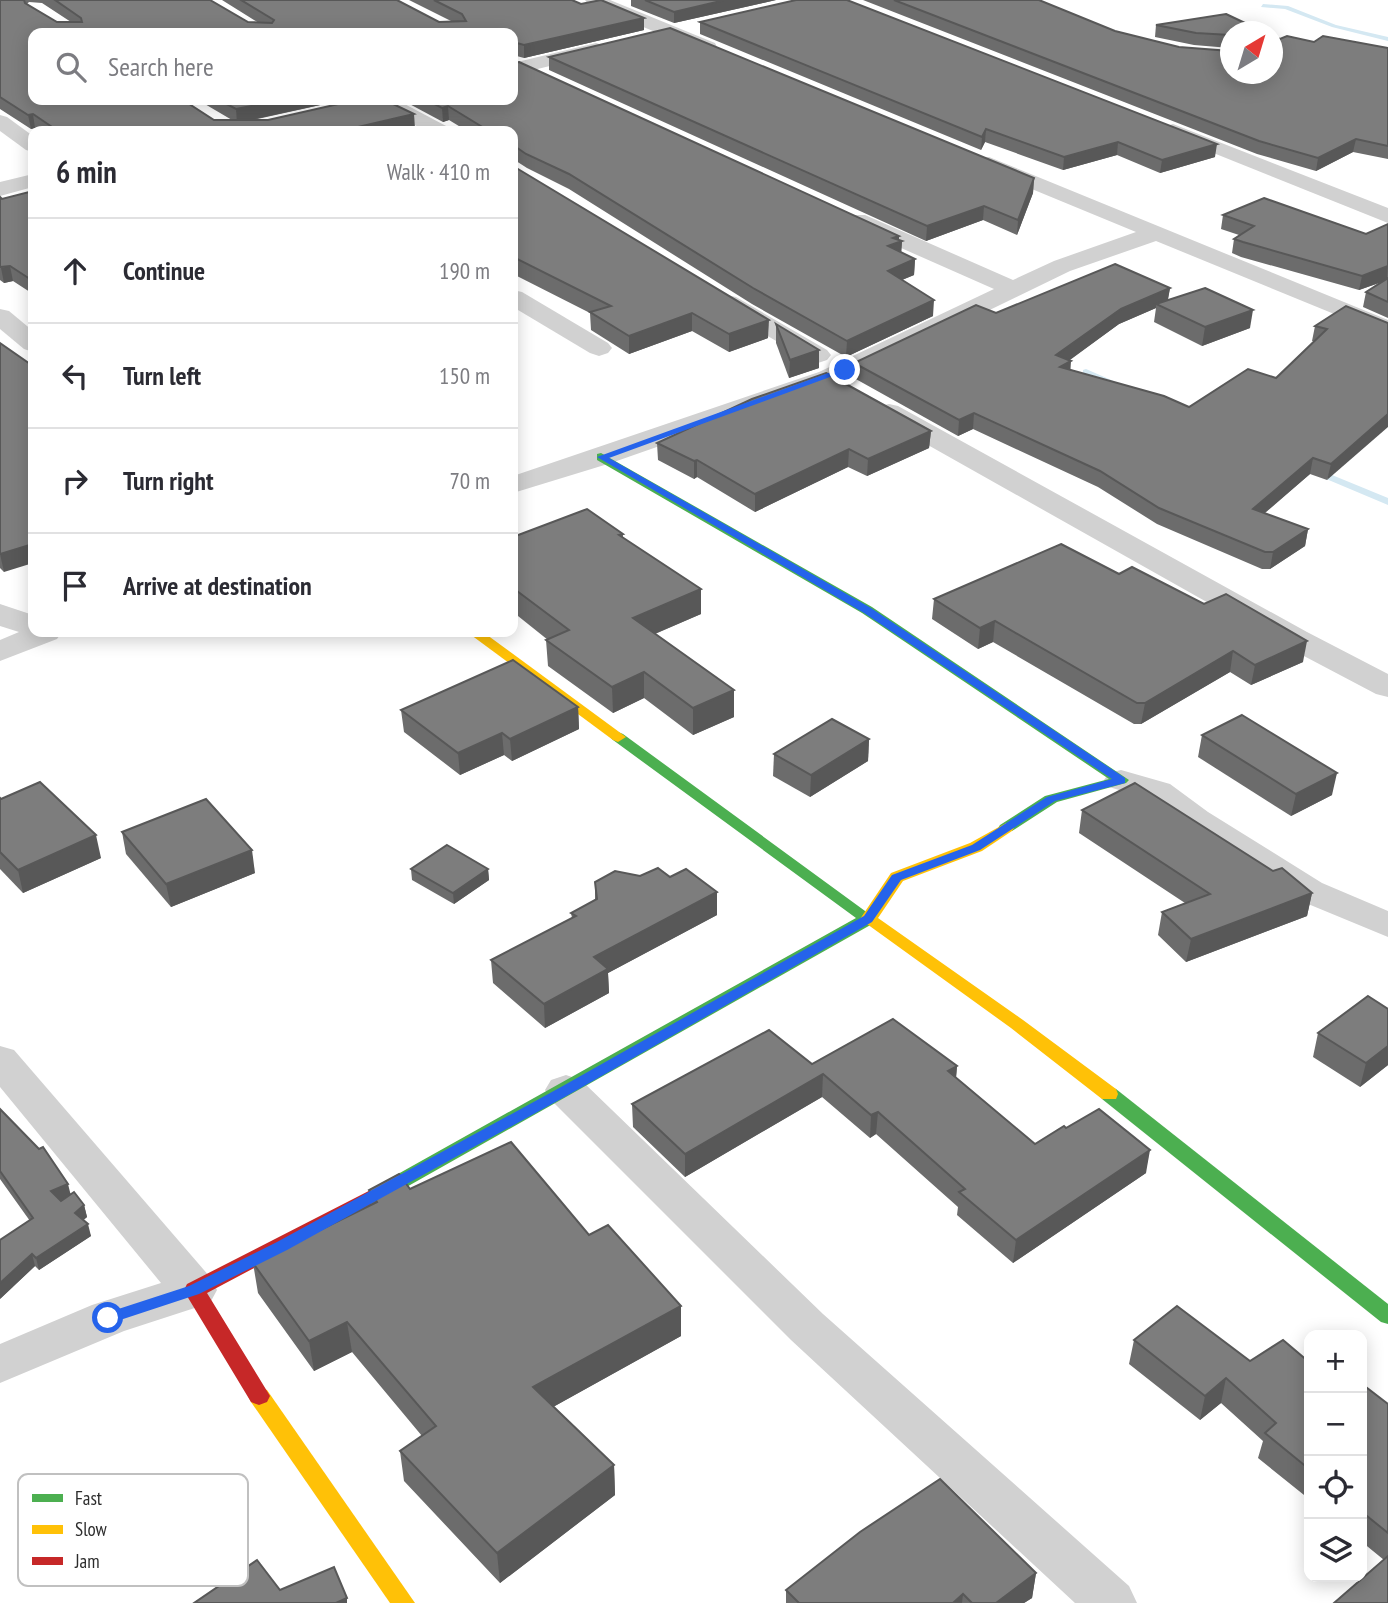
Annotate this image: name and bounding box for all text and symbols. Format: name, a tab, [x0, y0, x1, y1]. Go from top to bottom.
north arrow	[1220, 21, 1283, 84]
search box	[28, 28, 518, 105]
icon: search	[52, 48, 90, 86]
text: Search here	[108, 50, 214, 83]
text: 6 min	[56, 152, 117, 191]
text: Walk · 410 m	[387, 157, 490, 186]
icon: ahead	[56, 252, 94, 290]
text: Continue	[123, 254, 205, 287]
text: 190 m	[439, 256, 490, 285]
route end	[829, 354, 860, 385]
icon: left	[56, 357, 94, 395]
text: Turn left	[123, 359, 201, 392]
text: 150 m	[439, 361, 490, 390]
icon: right	[56, 462, 94, 500]
text: Turn right	[123, 464, 214, 497]
text: 70 m	[449, 466, 490, 495]
icon: arrive	[56, 567, 94, 605]
text: Arrive at destination	[123, 569, 312, 602]
route start	[92, 1302, 123, 1333]
map controls	[1304, 1330, 1367, 1582]
button: +	[1304, 1330, 1367, 1393]
button: −	[1304, 1393, 1367, 1456]
button: locate	[1304, 1456, 1367, 1519]
legend	[18, 1474, 248, 1586]
text: Fast	[75, 1486, 103, 1510]
text: Slow	[75, 1517, 108, 1541]
button: layers	[1304, 1519, 1367, 1582]
text: Jam	[74, 1549, 100, 1573]

